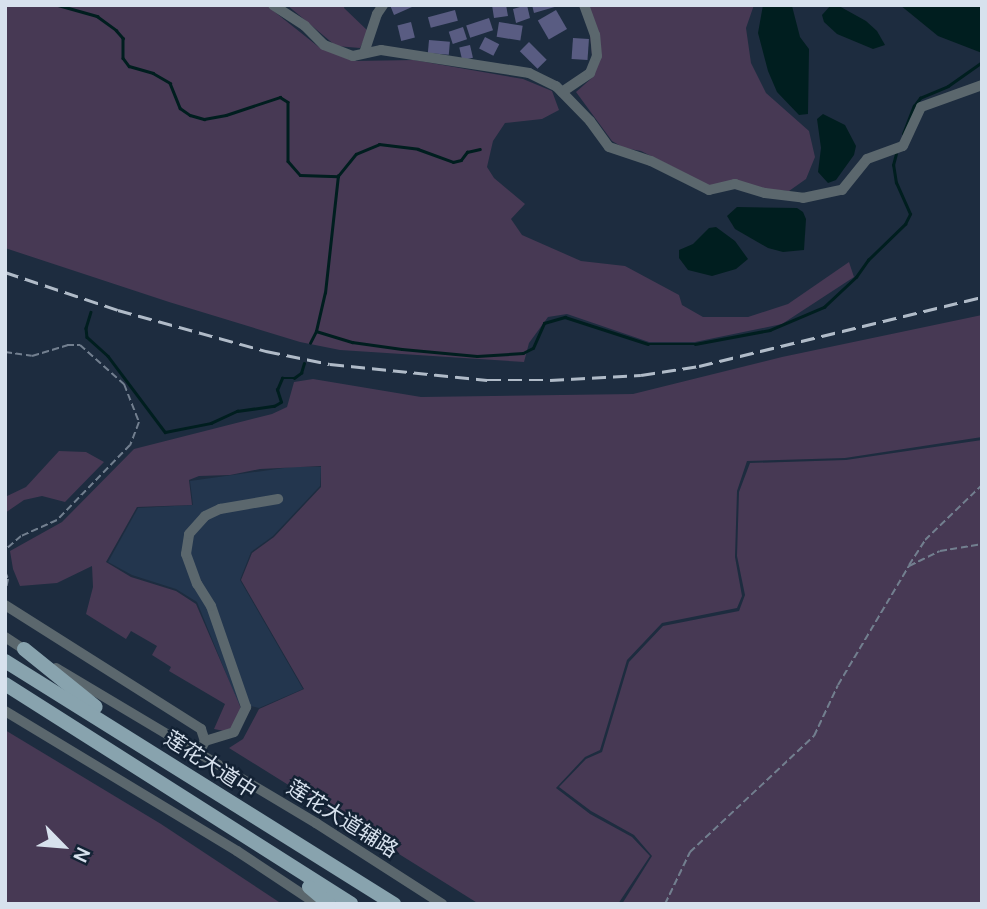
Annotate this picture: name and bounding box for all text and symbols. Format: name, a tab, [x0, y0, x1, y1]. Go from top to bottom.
street label: 莲花大道中	[160, 725, 262, 803]
street label: 莲花大道辅路	[283, 774, 403, 862]
north arrow	[28, 811, 98, 881]
text: N	[67, 843, 97, 867]

